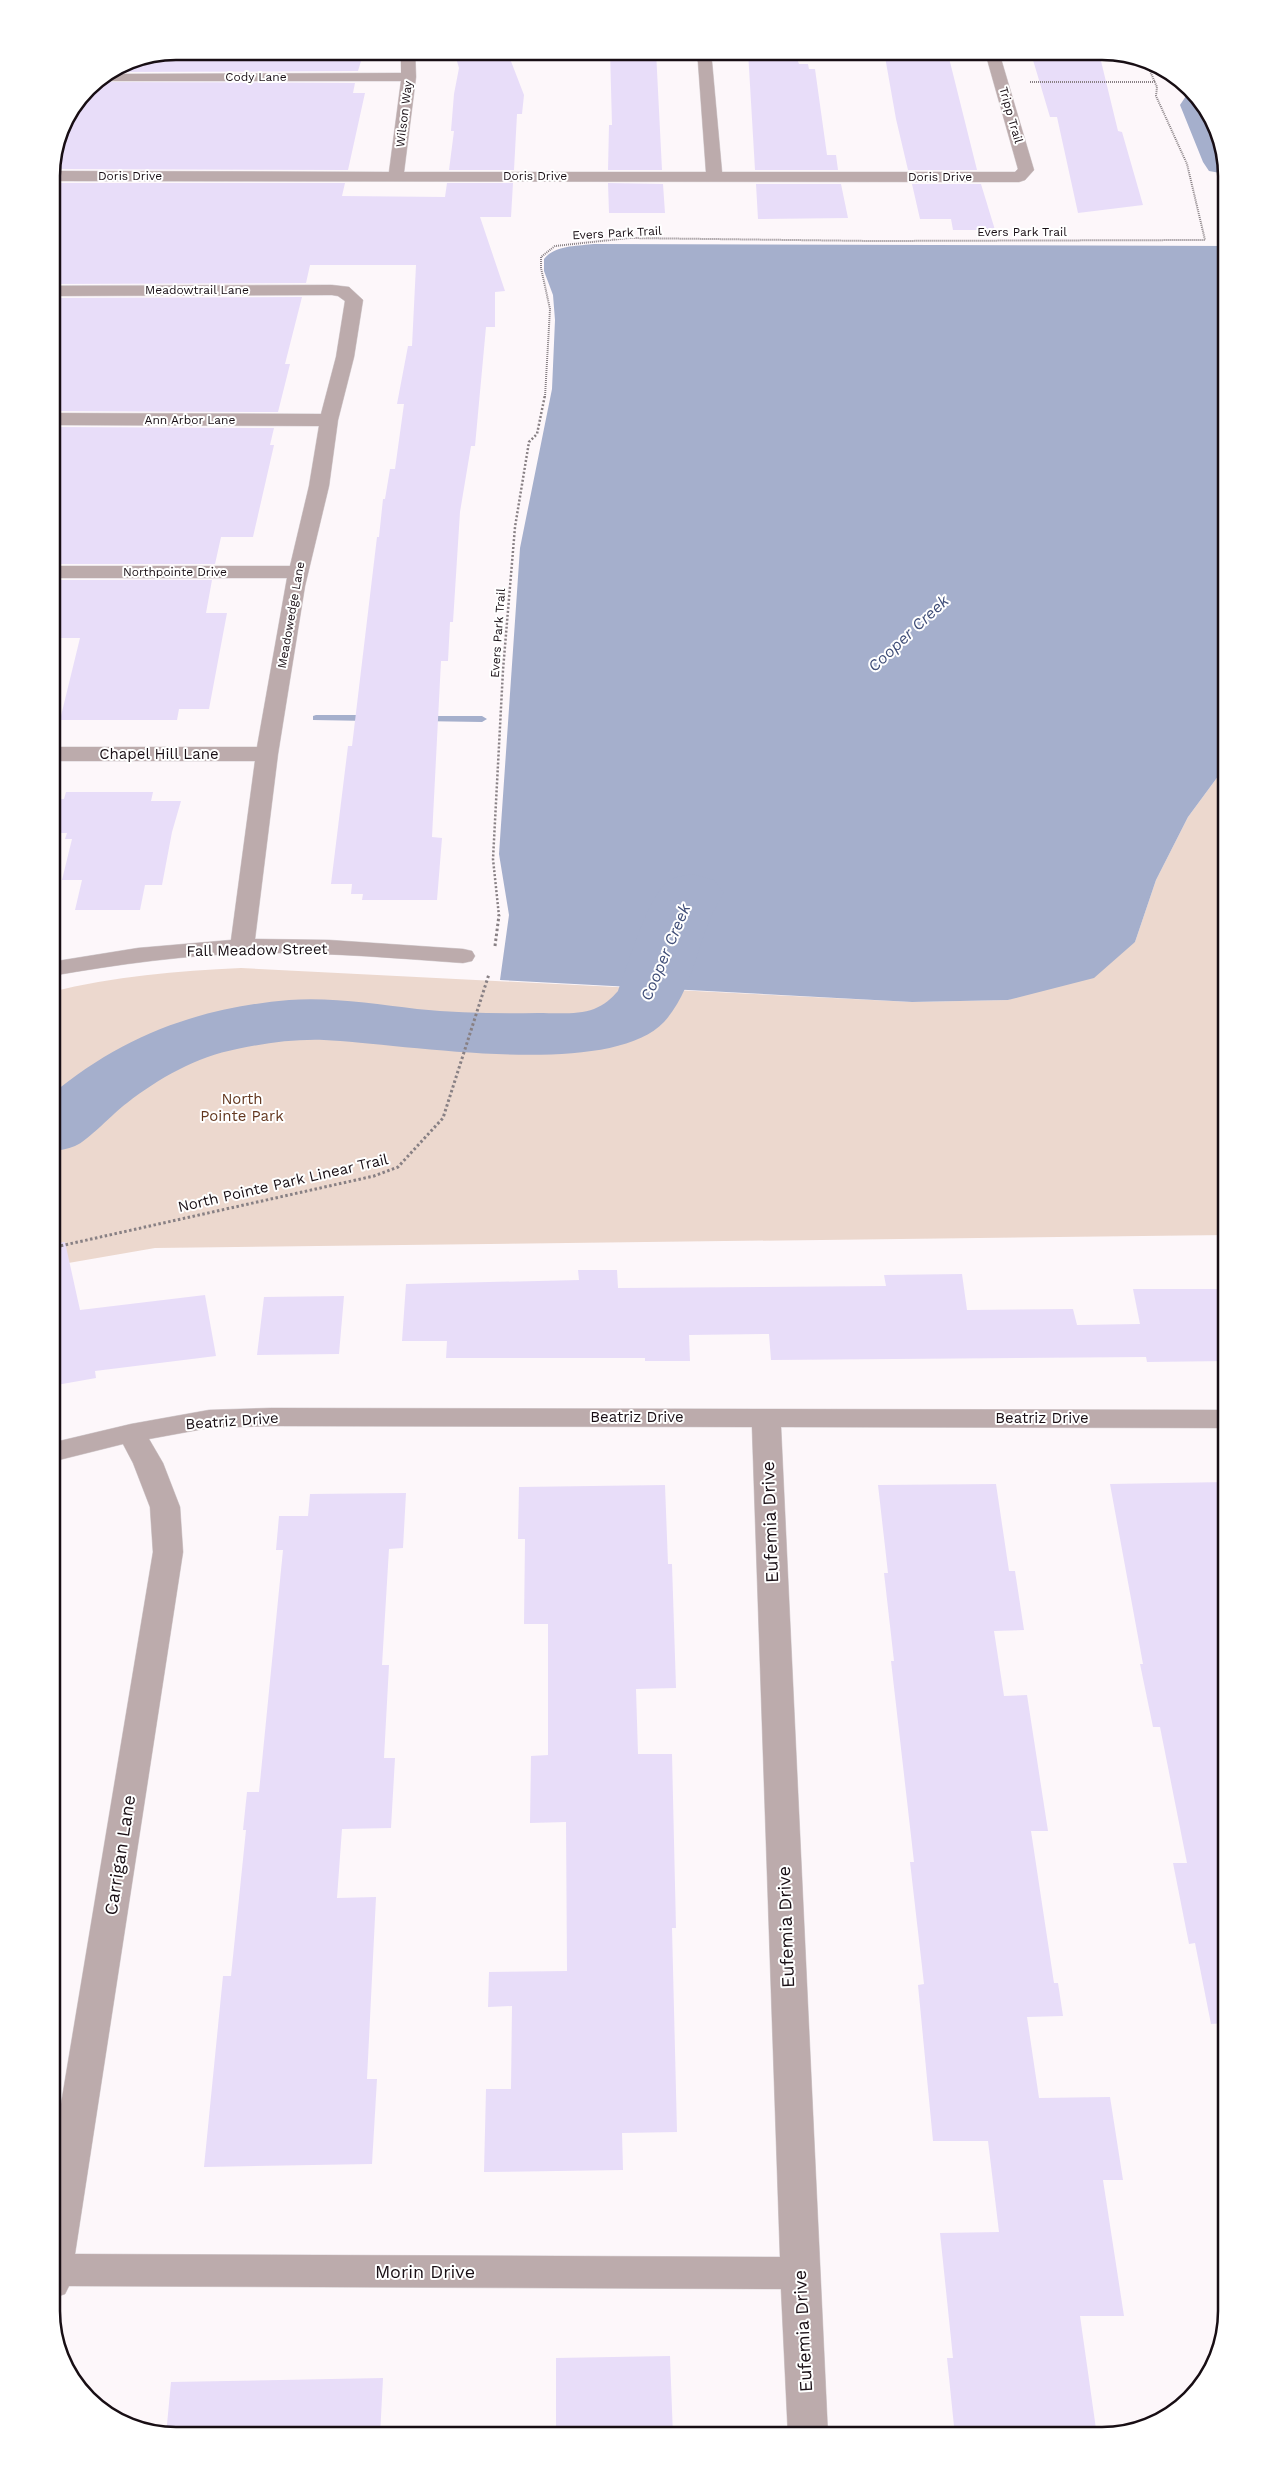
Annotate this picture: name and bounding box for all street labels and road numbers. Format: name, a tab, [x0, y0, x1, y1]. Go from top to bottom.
street label: Cody Lane	[225, 70, 287, 84]
street label: Wilson Way	[393, 79, 415, 148]
street label: Tripp Trail	[996, 85, 1026, 145]
street label: Doris Drive	[98, 169, 162, 183]
street label: Doris Drive	[503, 169, 567, 183]
street label: Doris Drive	[908, 170, 972, 184]
street label: Evers Park Trail	[572, 224, 662, 242]
street label: Evers Park Trail	[977, 225, 1067, 239]
street label: Meadowtrail Lane	[145, 283, 249, 297]
street label: Ann Arbor Lane	[145, 413, 236, 427]
street label: Meadowedge Lane	[275, 560, 307, 670]
street label: Northpointe Drive	[123, 565, 227, 579]
street label: Evers Park Trail	[488, 587, 508, 678]
street label: Chapel Hill Lane	[99, 745, 219, 763]
street label: Fall Meadow Street	[186, 940, 328, 960]
street label: North Pointe Park Linear Trail	[176, 1150, 390, 1216]
street label: Beatriz Drive	[590, 1408, 684, 1426]
street label: Beatriz Drive	[185, 1409, 279, 1433]
street label: Beatriz Drive	[995, 1409, 1089, 1427]
street label: Eufemia Drive	[757, 1461, 782, 1583]
street label: Carrigan Lane	[100, 1793, 139, 1917]
street label: Eufemia Drive	[773, 1866, 798, 1988]
street label: Morin Drive	[375, 2261, 475, 2282]
street label: Eufemia Drive	[789, 2269, 816, 2393]

